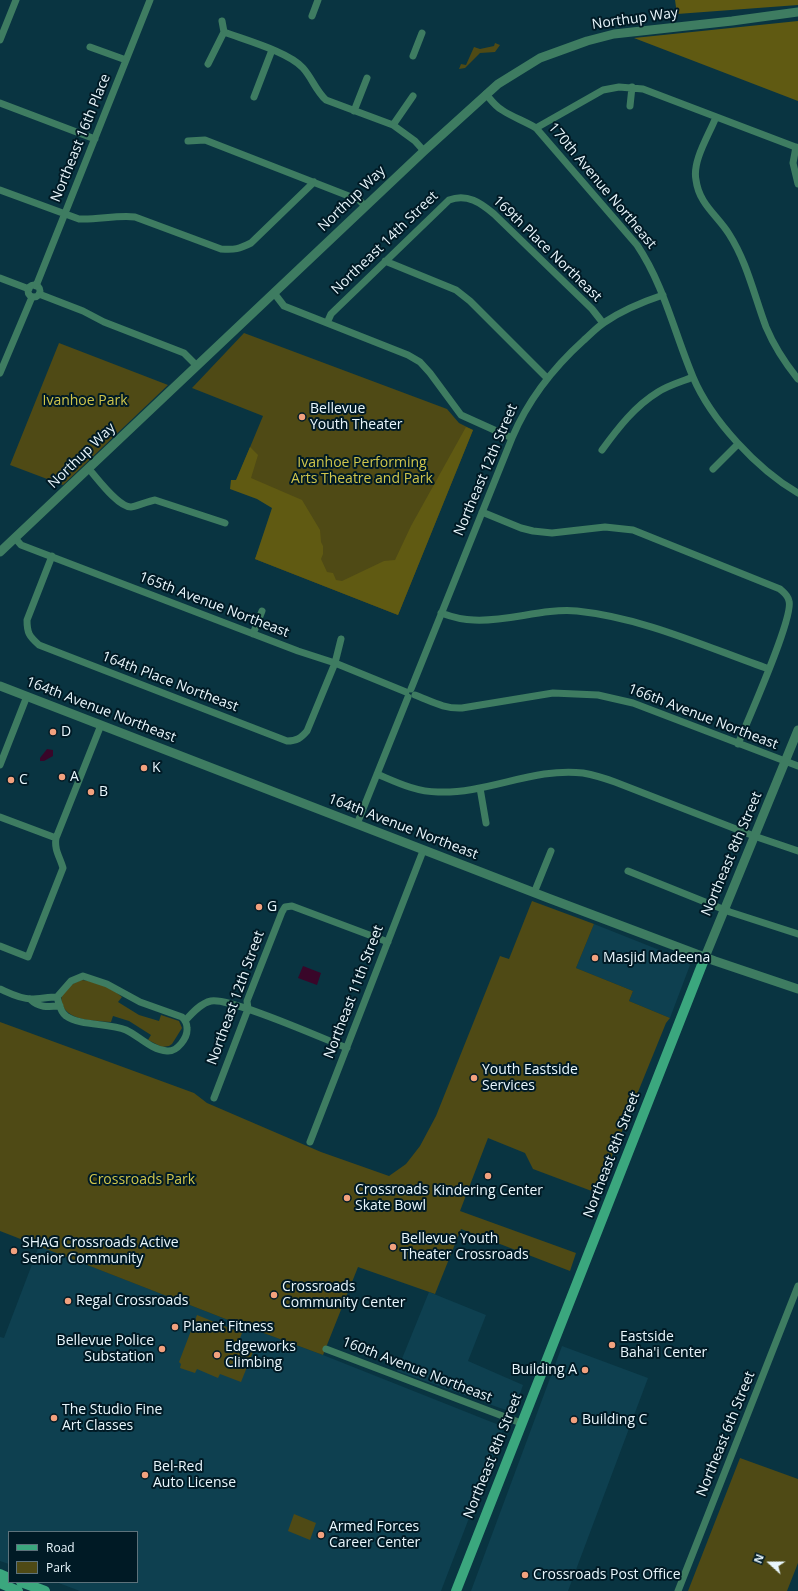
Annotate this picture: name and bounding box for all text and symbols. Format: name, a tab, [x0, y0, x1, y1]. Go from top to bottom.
street label: Northup Way	[591, 5, 679, 33]
street label: Northeast 16th Place	[48, 71, 114, 205]
street label: 170th Avenue Northeast	[544, 120, 660, 252]
street label: Northup Way	[315, 163, 389, 235]
street label: Northeast 14th Street	[328, 188, 442, 298]
street label: 169th Place Northeast	[489, 193, 605, 305]
park label: Ivanhoe Park	[42, 393, 128, 409]
place label: Bellevue Youth Theater	[310, 401, 403, 434]
street label: Northeast 12th Street	[451, 402, 521, 538]
marker: Bellevue Youth Theater	[297, 412, 307, 422]
street label: Northup Way	[45, 420, 119, 492]
park label: Ivanhoe Performing Arts Theatre and Park	[291, 455, 433, 488]
street label: 165th Avenue Northeast	[137, 569, 291, 641]
street label: 164th Place Northeast	[99, 648, 241, 716]
street label: 164th Avenue Northeast	[24, 674, 178, 746]
street label: 166th Avenue Northeast	[626, 681, 780, 753]
place label: D	[61, 724, 71, 740]
marker: D	[48, 727, 58, 737]
place label: K	[152, 760, 161, 776]
marker: K	[139, 763, 149, 773]
place label: A	[70, 769, 79, 785]
place label: C	[19, 772, 28, 788]
marker: A	[57, 772, 67, 782]
marker: C	[6, 775, 16, 785]
place label: B	[99, 784, 108, 800]
marker: B	[86, 787, 96, 797]
street label: Northeast 8th Street	[698, 789, 766, 919]
street label: 164th Avenue Northeast	[326, 791, 480, 863]
place label: G	[267, 899, 277, 915]
marker: G	[254, 902, 264, 912]
street label: Northeast 11th Street	[321, 923, 387, 1061]
street label: Northeast 12th Street	[204, 929, 268, 1067]
place label: Masjid Madeena	[603, 950, 710, 966]
marker: Masjid Madeena	[590, 953, 600, 963]
place label: Youth Eastside Services	[482, 1062, 578, 1094]
marker: Youth Eastside Services	[469, 1073, 479, 1083]
street label: Northeast 8th Street	[580, 1090, 644, 1220]
marker: Kindering Center	[483, 1171, 493, 1181]
park label: Crossroads Park	[89, 1172, 195, 1188]
place label: Crossroads Skate Bowl	[355, 1182, 428, 1214]
place label: Kindering Center	[433, 1183, 543, 1199]
marker: Crossroads Skate Bowl	[342, 1193, 352, 1203]
place label: Bellevue Youth Theater Crossroads	[401, 1231, 529, 1264]
place label: SHAG Crossroads Active Senior Community	[22, 1235, 179, 1268]
marker: Bellevue Youth Theater Crossroads	[388, 1242, 398, 1252]
marker: SHAG Crossroads Active Senior Community	[9, 1246, 19, 1256]
place label: Crossroads Community Center	[282, 1279, 405, 1312]
marker: Crossroads Community Center	[269, 1290, 279, 1300]
place label: Regal Crossroads	[76, 1293, 189, 1309]
marker: Regal Crossroads	[63, 1296, 73, 1306]
place label: Planet Fitness	[183, 1319, 273, 1335]
marker: Planet Fitness	[170, 1322, 180, 1332]
place label: Eastside Baha'i Center	[620, 1329, 707, 1362]
place label: Bellevue Police Substation	[57, 1333, 154, 1366]
street label: 160th Avenue Northeast	[340, 1334, 494, 1406]
place label: Edgeworks Climbing	[225, 1339, 296, 1372]
marker: Eastside Baha'i Center	[607, 1340, 617, 1350]
marker: Bellevue Police Substation	[157, 1344, 167, 1354]
marker: Edgeworks Climbing	[212, 1350, 222, 1360]
place label: Building A	[512, 1362, 577, 1378]
marker: Building A	[580, 1365, 590, 1375]
street label: Northeast 6th Street	[693, 1369, 759, 1499]
street label: Northeast 8th Street	[460, 1391, 526, 1521]
place label: The Studio Fine Art Classes	[62, 1402, 162, 1434]
place label: Building C	[582, 1412, 647, 1428]
marker: The Studio Fine Art Classes	[49, 1413, 59, 1423]
marker: Building C	[569, 1415, 579, 1425]
place label: Bel-Red Auto License	[153, 1459, 236, 1492]
marker: Bel-Red Auto License	[140, 1470, 150, 1480]
place label: Armed Forces Career Center	[329, 1519, 420, 1552]
marker: Armed Forces Career Center	[316, 1530, 326, 1540]
legend	[8, 1531, 138, 1583]
text: Road	[46, 1539, 75, 1556]
north arrow	[750, 1543, 790, 1583]
text: N	[750, 1552, 767, 1565]
text: Park	[46, 1559, 71, 1576]
place label: Crossroads Post Office	[533, 1567, 681, 1583]
marker: Crossroads Post Office	[520, 1570, 530, 1580]

